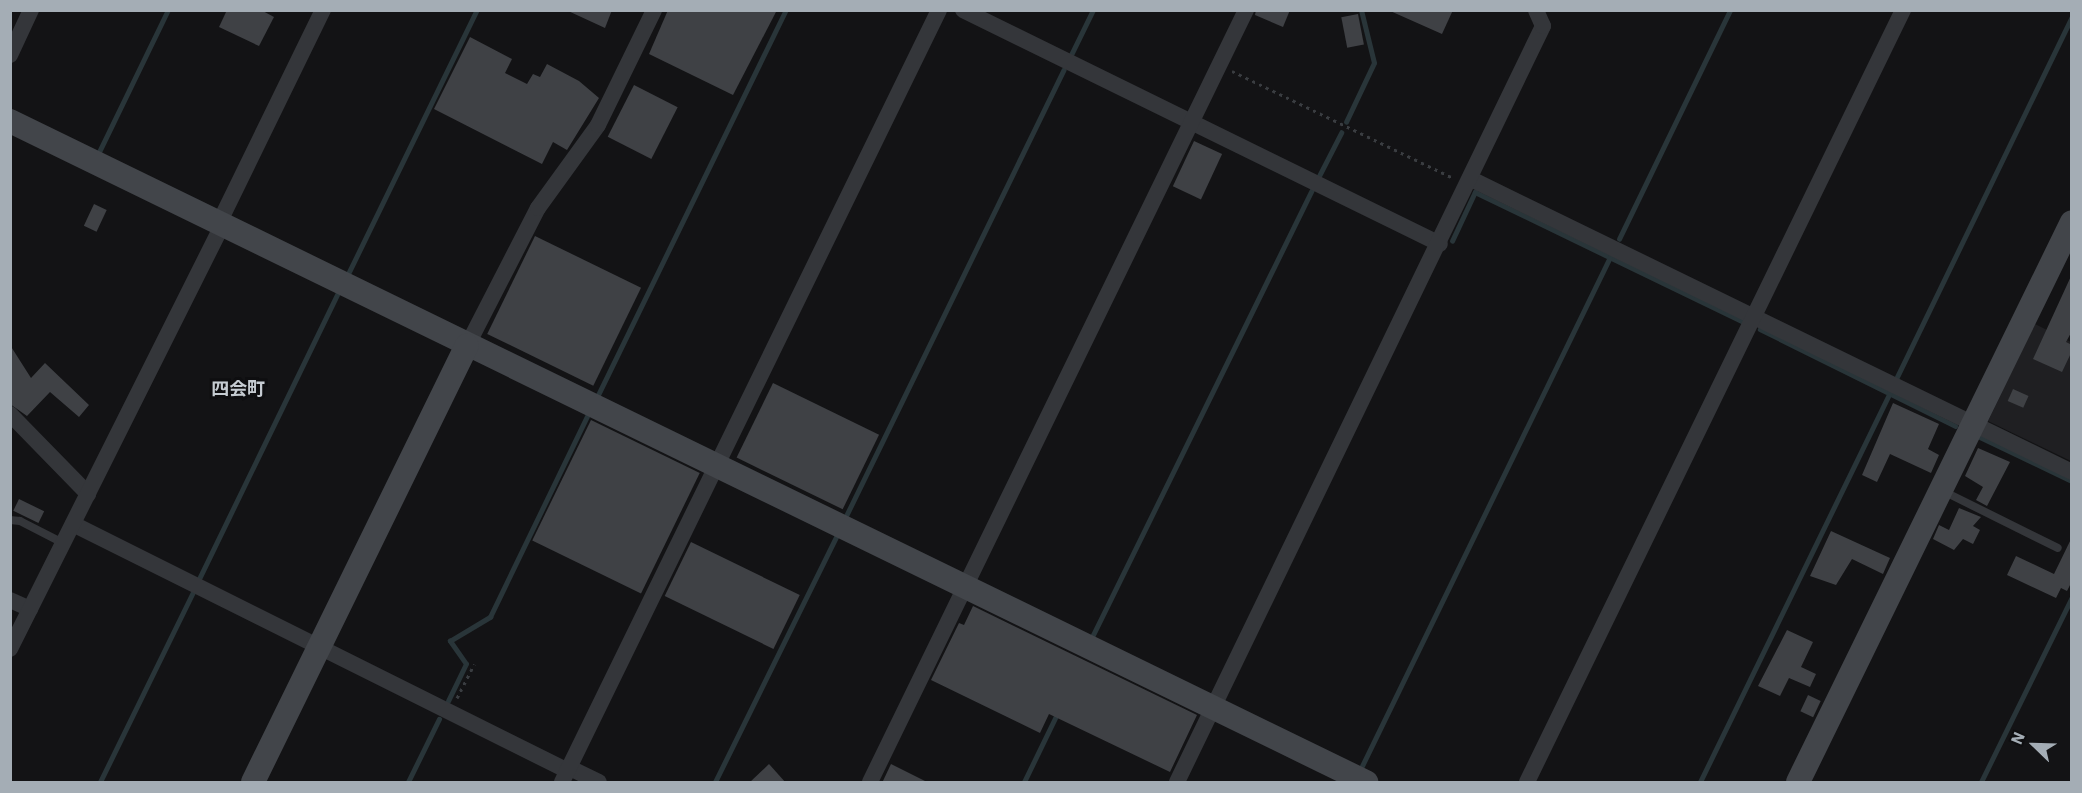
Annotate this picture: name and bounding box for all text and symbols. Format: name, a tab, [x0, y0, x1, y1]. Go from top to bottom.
district label: 四会町	[211, 378, 265, 400]
north arrow	[2004, 715, 2064, 775]
text: N	[2006, 729, 2029, 747]

